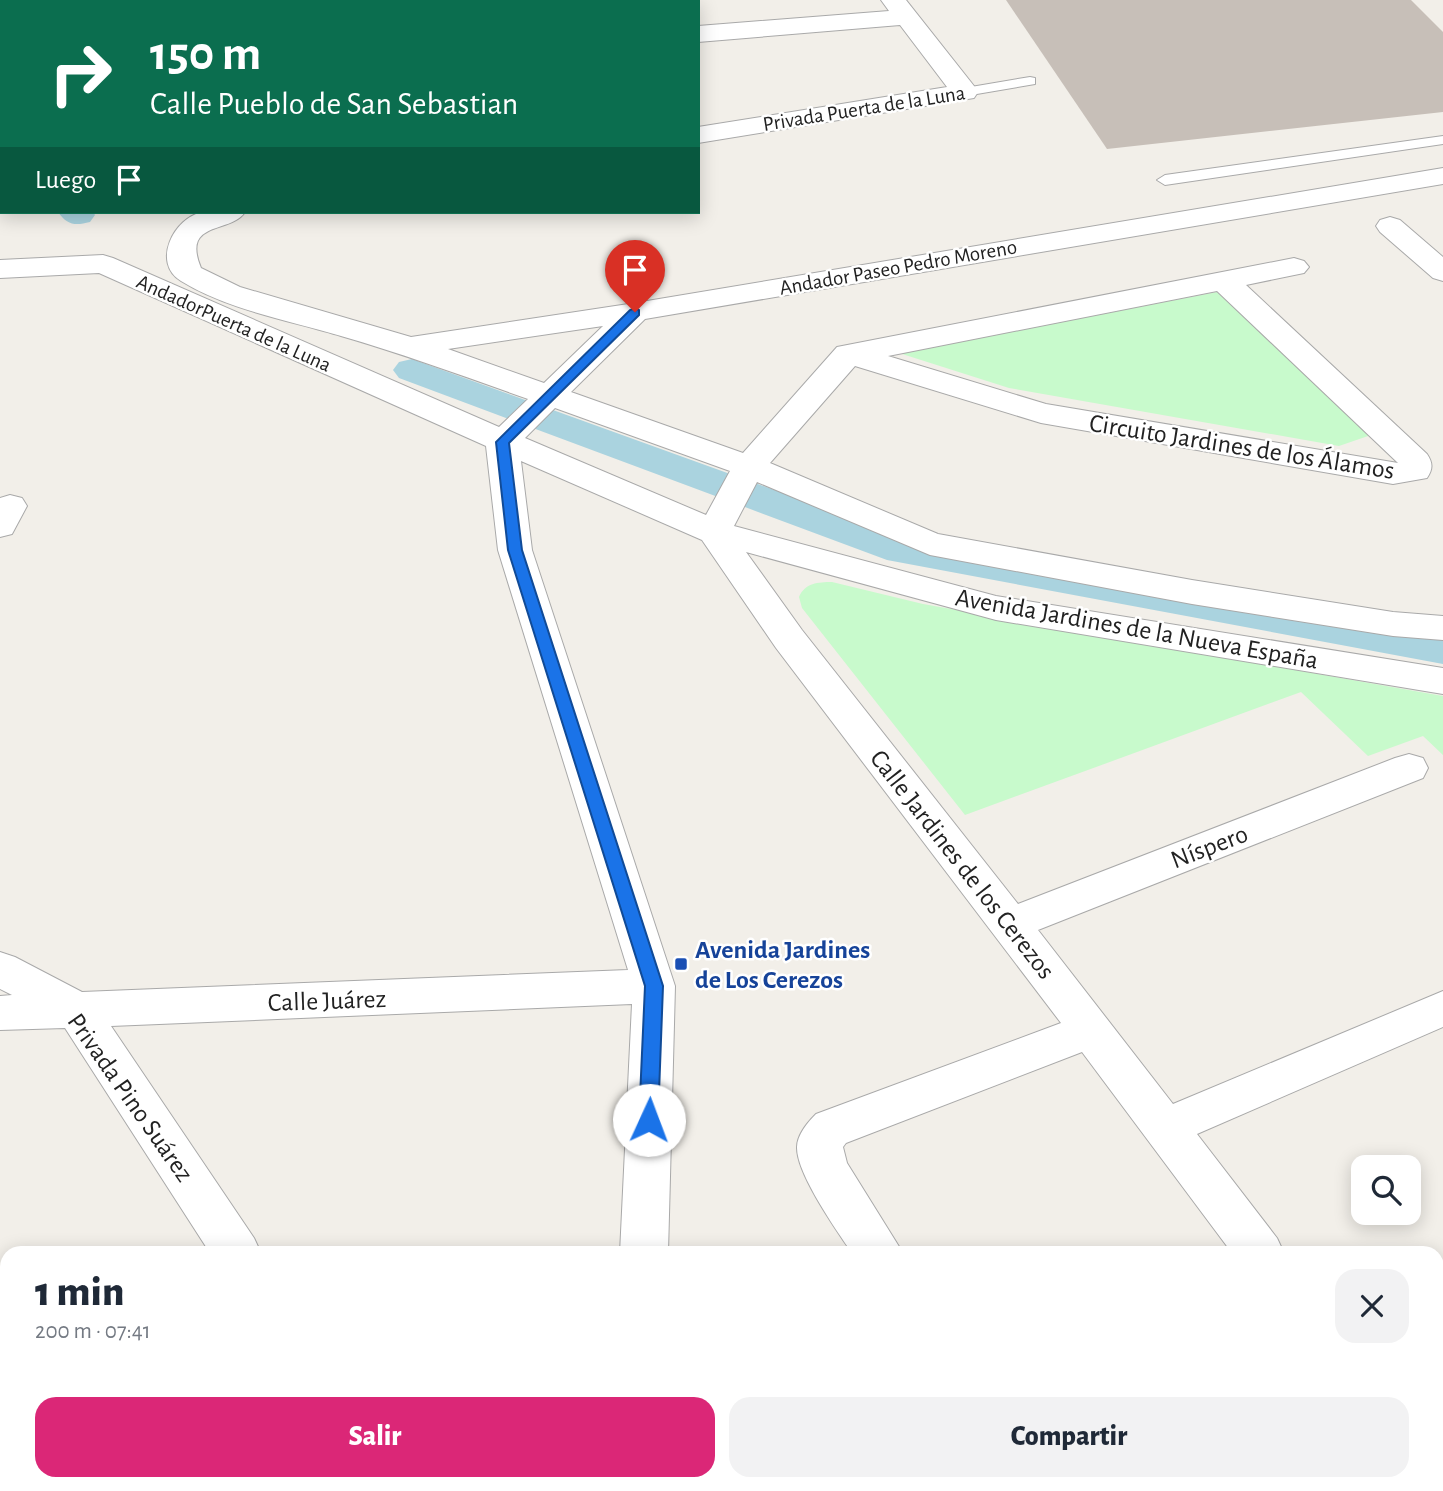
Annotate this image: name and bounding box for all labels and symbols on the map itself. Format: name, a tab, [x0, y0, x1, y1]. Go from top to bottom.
street label: Privada Puerta de la Luna	[761, 82, 967, 135]
street label: Andador Paseo Pedro Moreno	[778, 236, 1018, 299]
pin	[605, 240, 665, 312]
street label: AndadorPuerta de la Luna	[133, 271, 335, 376]
street label: Circuito Jardines de los Álamos	[1087, 408, 1397, 484]
street label: Avenida Jardines de la Nueva España	[953, 584, 1320, 674]
street label: Calle Jardines de los Cerezos	[865, 745, 1059, 984]
street label: Níspero	[1167, 820, 1251, 873]
place label: Avenida Jardines de Los Cerezos	[695, 937, 870, 993]
marker: Avenida Jardines de Los Cerezos	[673, 956, 689, 972]
street label: Calle Juárez	[267, 986, 387, 1016]
street label: Privada Pino Suárez	[63, 1009, 198, 1186]
position arrow	[612, 1083, 686, 1157]

